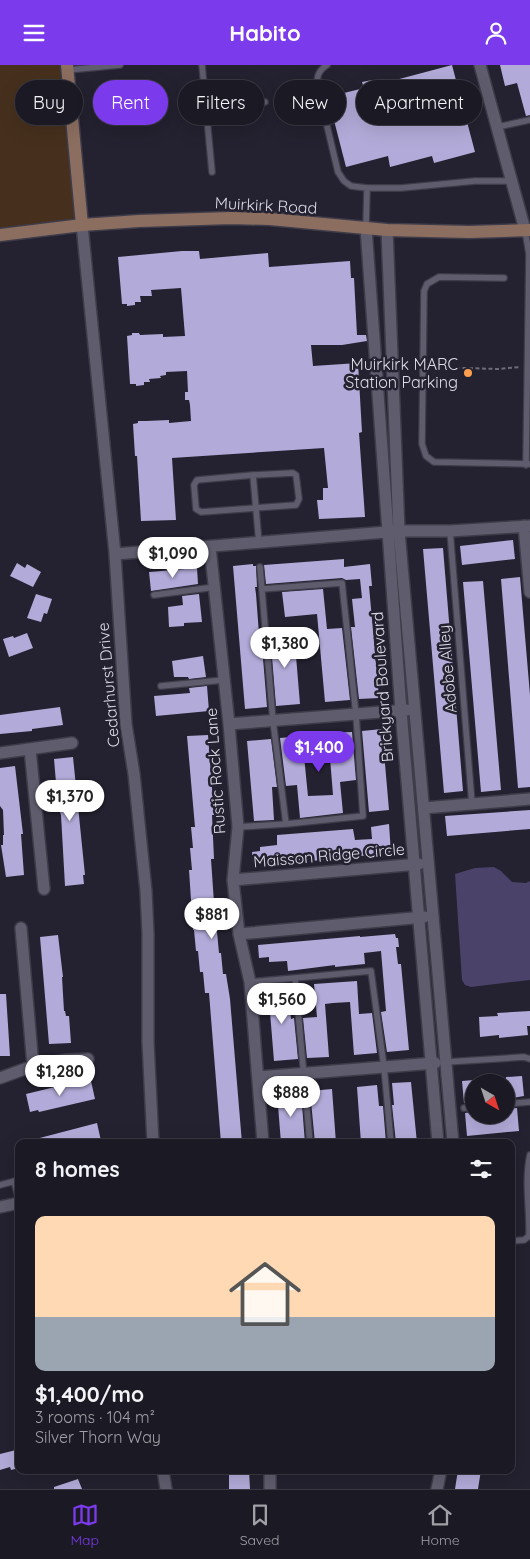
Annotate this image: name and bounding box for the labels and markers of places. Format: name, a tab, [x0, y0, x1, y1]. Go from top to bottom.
place label: Muirkirk MARC Station Parking	[345, 354, 458, 392]
marker: Muirkirk MARC Station Parking	[462, 367, 474, 379]
pin: $1,090	[132, 537, 214, 579]
pin: $1,380	[244, 627, 326, 669]
pin: $1,400	[278, 731, 360, 773]
pin: $1,370	[29, 779, 111, 822]
pin: $881	[182, 897, 242, 940]
pin: $1,560	[241, 983, 323, 1025]
pin: $1,280	[19, 1055, 101, 1097]
pin: $888	[261, 1075, 321, 1118]

